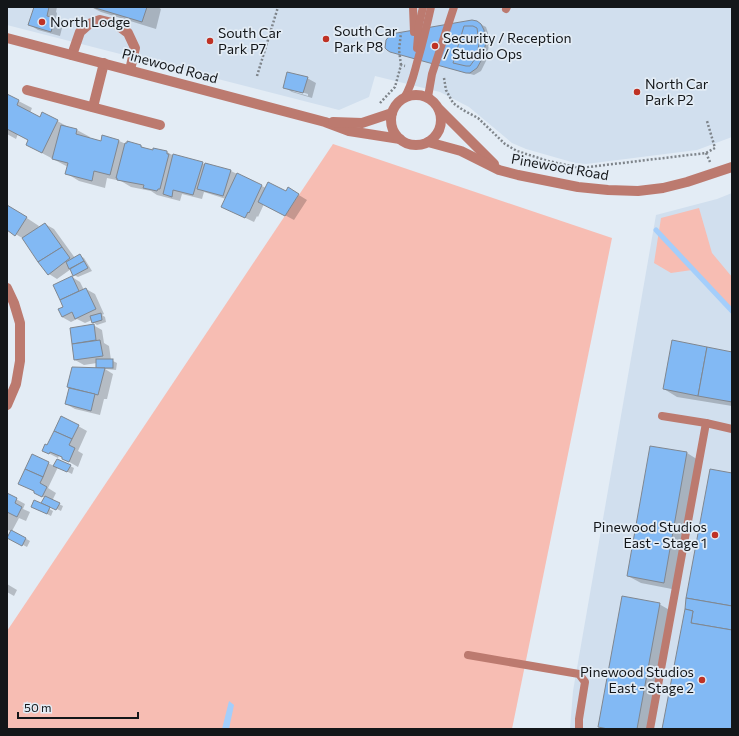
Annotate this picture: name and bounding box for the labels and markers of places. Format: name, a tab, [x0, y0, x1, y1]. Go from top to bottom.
place label: North Lodge	[50, 13, 130, 30]
marker: North Lodge	[37, 17, 47, 27]
place label: South Car Park P8	[334, 22, 398, 55]
place label: South Car Park P7	[218, 24, 282, 57]
place label: Security / Reception / Studio Ops	[443, 29, 572, 62]
marker: South Car Park P8	[321, 34, 331, 44]
marker: South Car Park P7	[205, 36, 215, 46]
marker: Security / Reception / Studio Ops	[430, 41, 440, 51]
place label: North Car Park P2	[645, 75, 709, 108]
marker: North Car Park P2	[632, 87, 642, 97]
place label: Pinewood Studios East - Stage 1	[593, 518, 707, 551]
marker: Pinewood Studios East - Stage 1	[710, 530, 720, 540]
place label: Pinewood Studios East - Stage 2	[580, 663, 694, 696]
marker: Pinewood Studios East - Stage 2	[697, 675, 707, 685]

